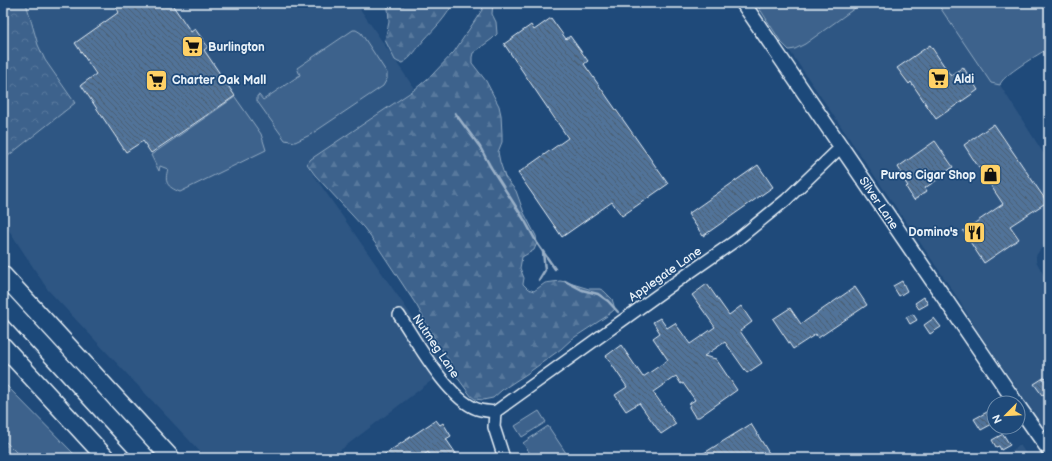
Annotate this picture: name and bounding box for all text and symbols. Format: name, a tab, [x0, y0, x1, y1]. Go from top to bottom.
supermarket icon: Burlington	[179, 34, 205, 60]
place label: Burlington	[208, 40, 265, 55]
supermarket icon: Aldi	[925, 66, 951, 92]
supermarket icon: Charter Oak Mall	[143, 67, 169, 93]
place label: Aldi	[953, 72, 974, 87]
place label: Charter Oak Mall	[172, 73, 266, 88]
shop icon: Puros Cigar Shop	[978, 162, 1004, 188]
place label: Puros Cigar Shop	[881, 168, 976, 183]
street label: Silver Lane	[856, 174, 902, 232]
restaurant icon: Domino's	[961, 219, 987, 245]
place label: Domino's	[908, 225, 958, 240]
street label: Applegate Lane	[626, 244, 705, 305]
street label: Nutmeg Lane	[409, 311, 462, 381]
north arrow	[986, 395, 1026, 435]
text: N	[990, 412, 1005, 425]

